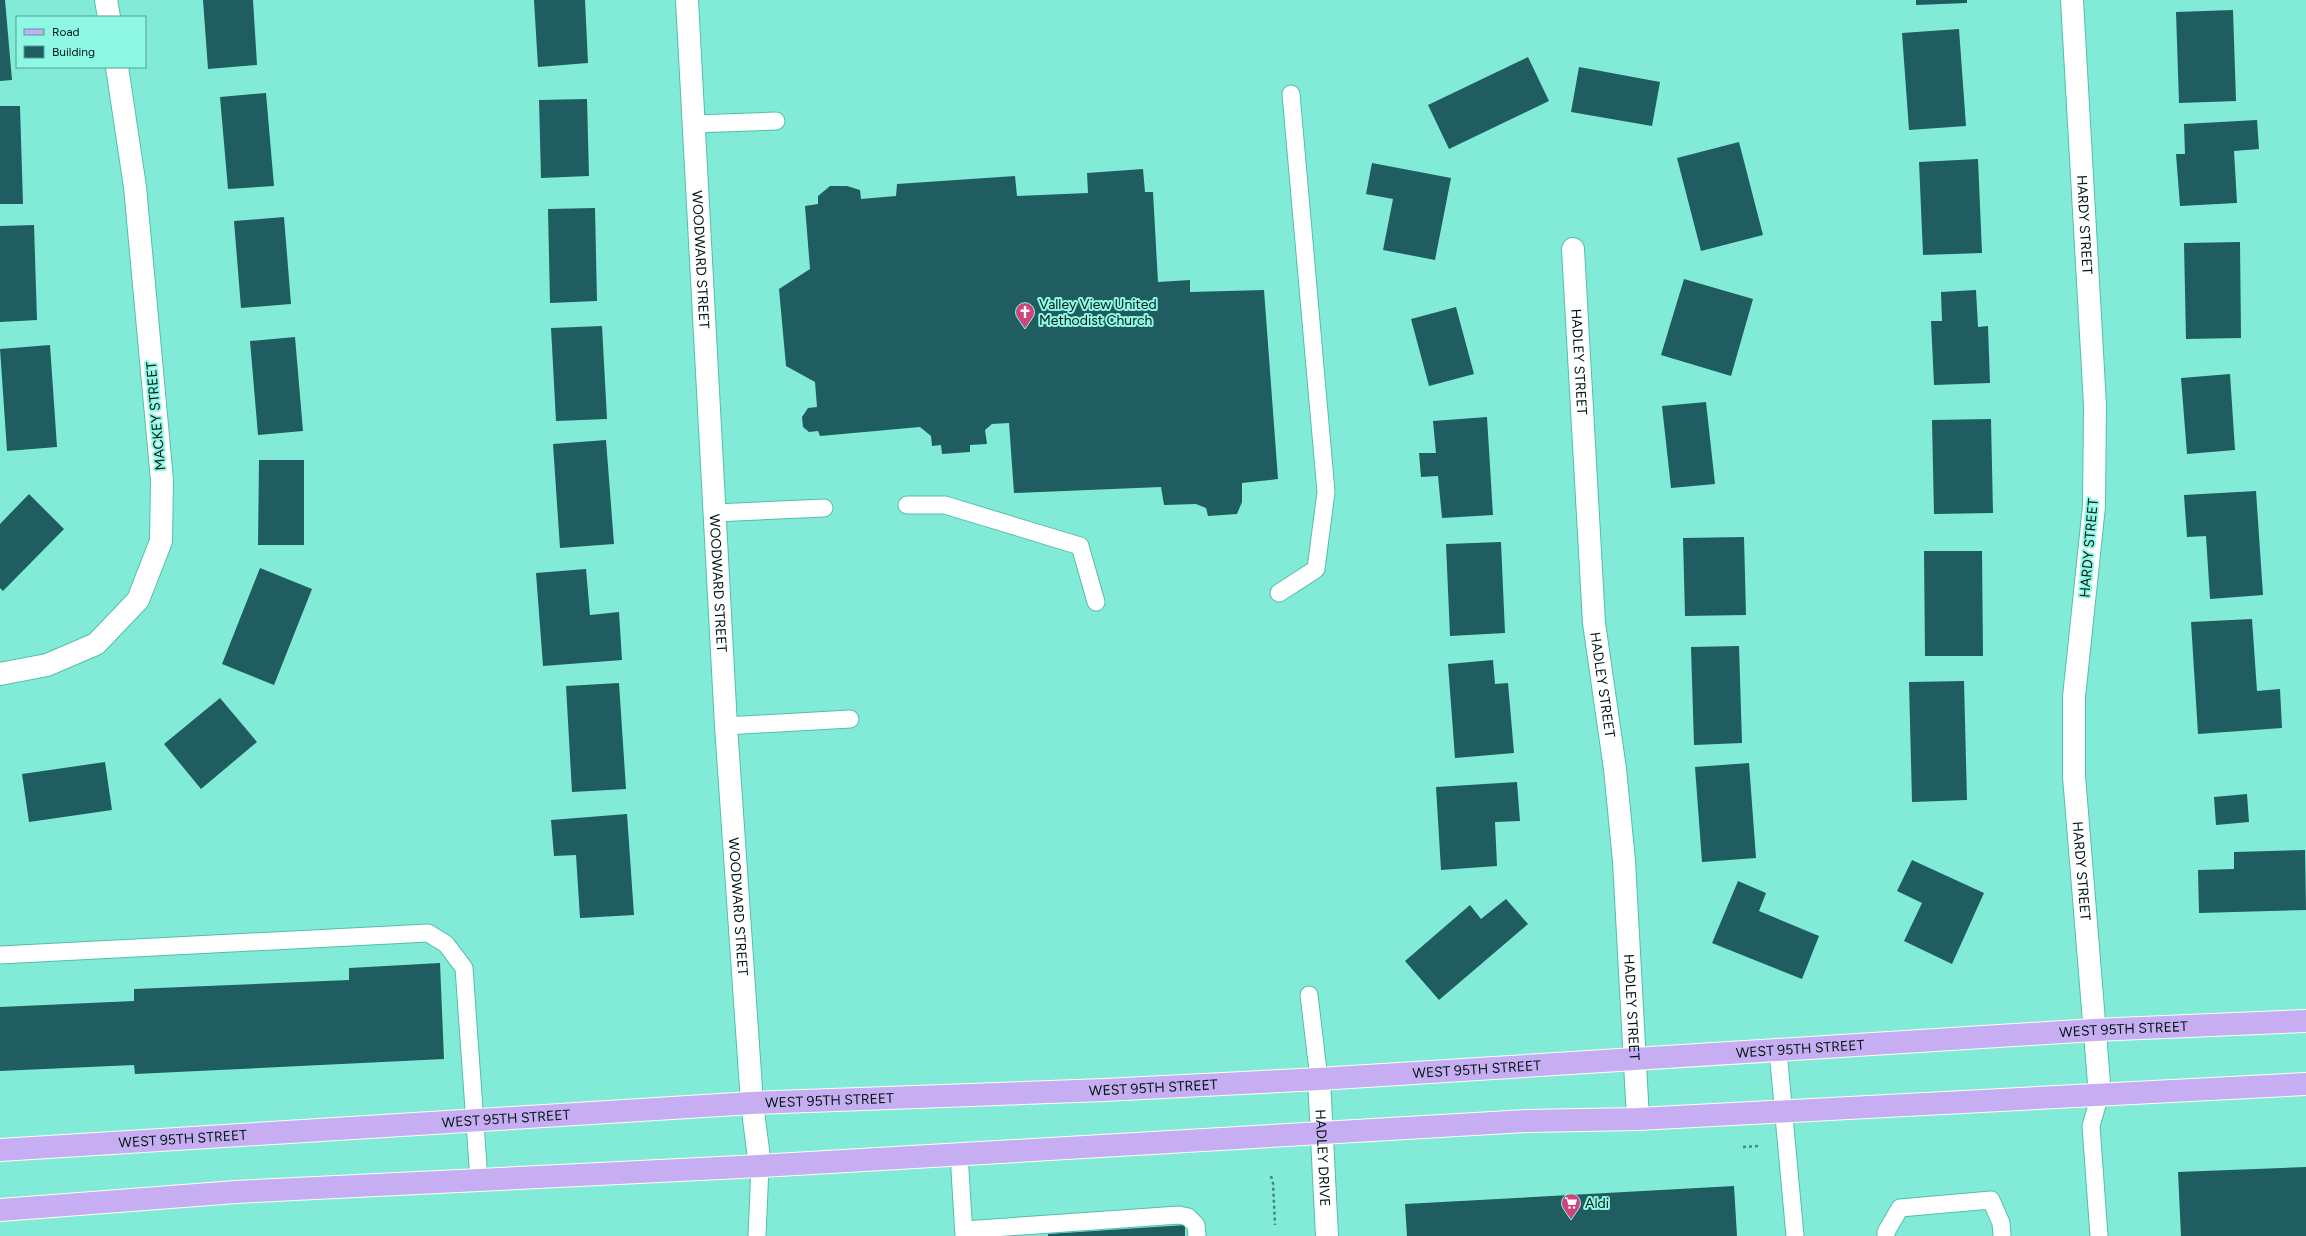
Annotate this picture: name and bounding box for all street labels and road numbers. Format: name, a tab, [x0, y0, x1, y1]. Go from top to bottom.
street label: HARDY STREET	[2073, 174, 2096, 275]
street label: WOODWARD STREET	[689, 190, 713, 329]
street label: HADLEY STREET	[1568, 308, 1591, 416]
street label: MACKEY STREET	[143, 361, 169, 471]
street label: HARDY STREET	[2076, 497, 2102, 598]
street label: WOODWARD STREET	[706, 514, 731, 653]
street label: HADLEY STREET	[1587, 631, 1619, 739]
street label: HARDY STREET	[2069, 821, 2094, 922]
street label: WOODWARD STREET	[725, 837, 752, 976]
street label: HADLEY STREET	[1621, 954, 1643, 1061]
street label: WEST 95TH STREET	[2059, 1018, 2188, 1041]
street label: WEST 95TH STREET	[1735, 1036, 1865, 1061]
street label: WEST 95TH STREET	[1412, 1056, 1542, 1082]
street label: WEST 95TH STREET	[1089, 1076, 1218, 1099]
street label: WEST 95TH STREET	[765, 1089, 894, 1111]
street label: WEST 95TH STREET	[441, 1106, 571, 1131]
street label: HADLEY DRIVE	[1312, 1109, 1334, 1207]
street label: WEST 95TH STREET	[118, 1126, 248, 1151]

